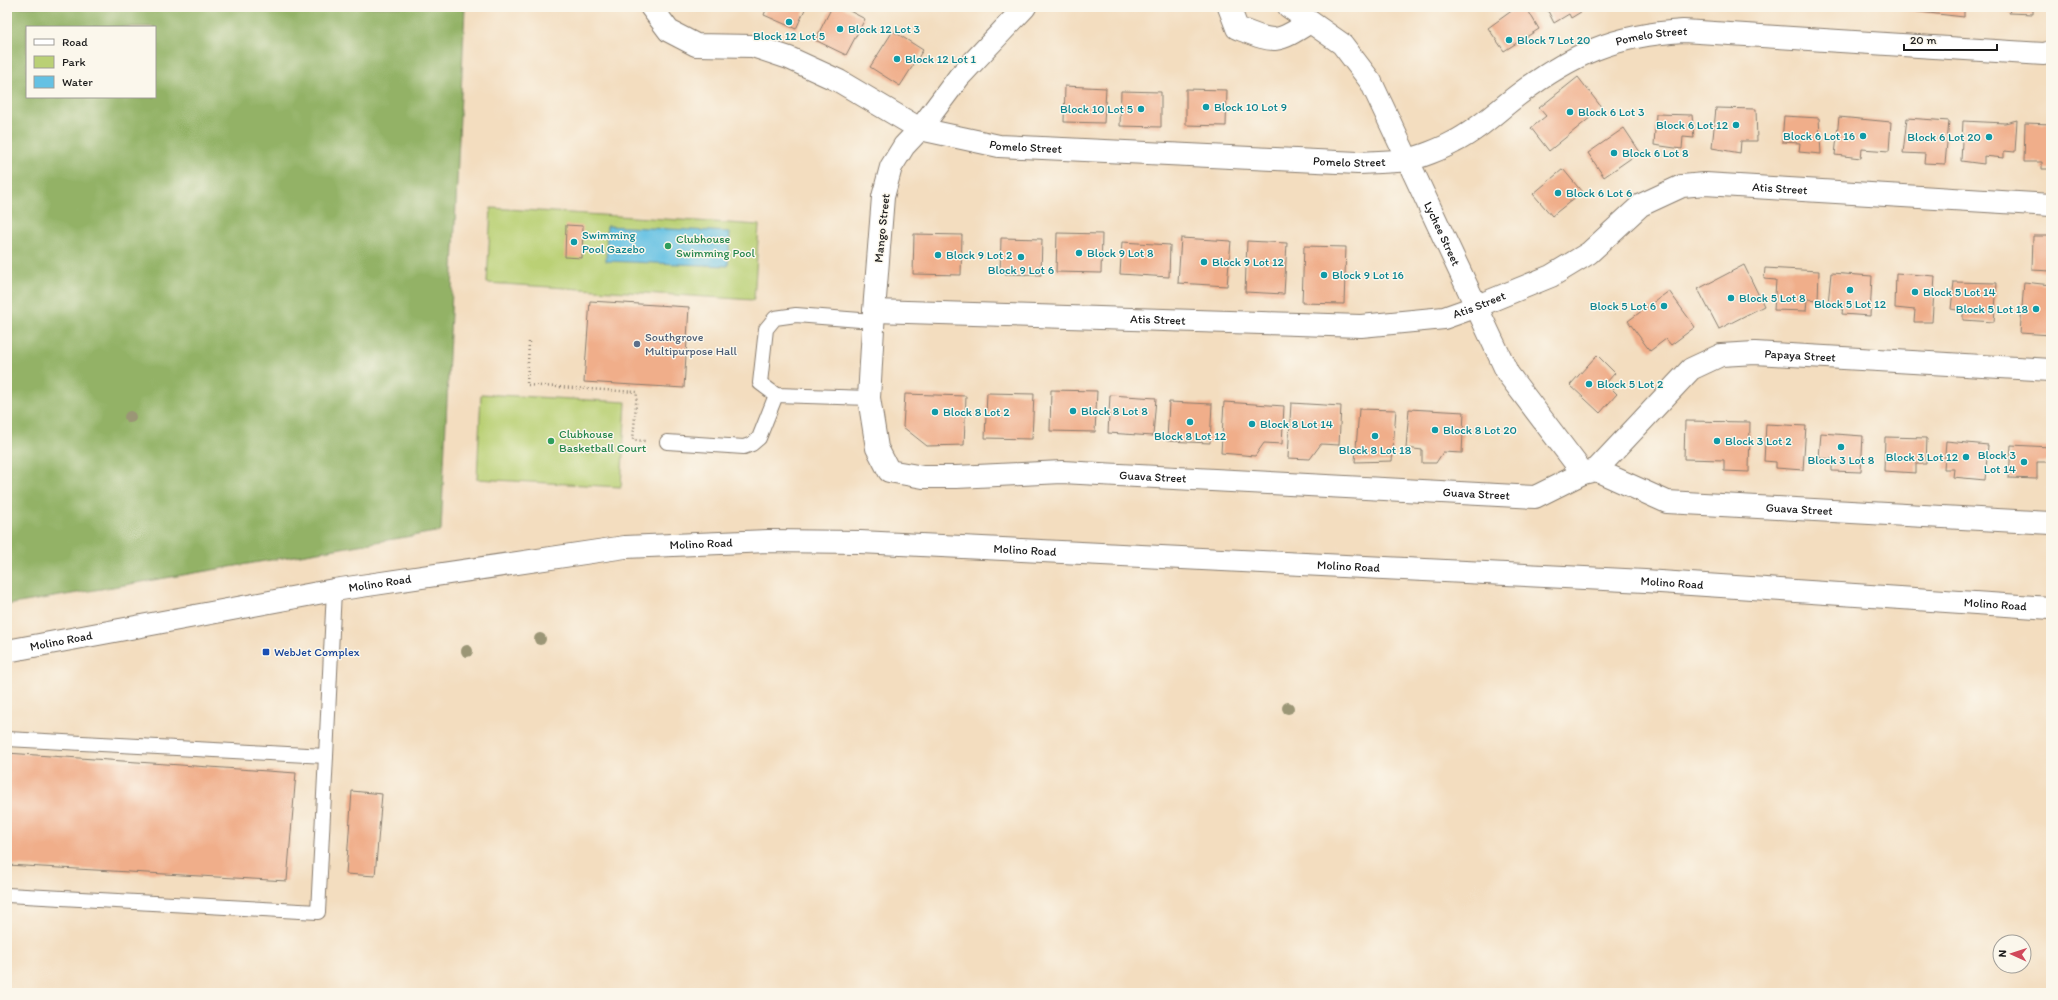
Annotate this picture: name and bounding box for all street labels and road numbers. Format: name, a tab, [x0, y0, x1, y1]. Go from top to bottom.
street label: Pomelo Street	[1614, 24, 1688, 49]
street label: Pomelo Street	[988, 137, 1063, 156]
street label: Pomelo Street	[1313, 154, 1386, 170]
street label: Atis Street	[1752, 180, 1808, 197]
street label: Mango Street	[871, 192, 893, 263]
street label: Lychee Street	[1421, 199, 1463, 268]
street label: Atis Street	[1451, 288, 1508, 321]
street label: Atis Street	[1130, 312, 1186, 328]
street label: Papaya Street	[1764, 347, 1837, 365]
street label: Guava Street	[1119, 468, 1187, 486]
street label: Guava Street	[1442, 485, 1511, 503]
street label: Guava Street	[1765, 500, 1834, 518]
street label: Molino Road	[669, 535, 733, 552]
street label: Molino Road	[993, 542, 1057, 559]
street label: Molino Road	[1317, 558, 1381, 575]
street label: Molino Road	[348, 572, 413, 595]
street label: Molino Road	[1640, 574, 1704, 592]
street label: Molino Road	[1963, 595, 2028, 613]
street label: Molino Road	[29, 628, 94, 654]

